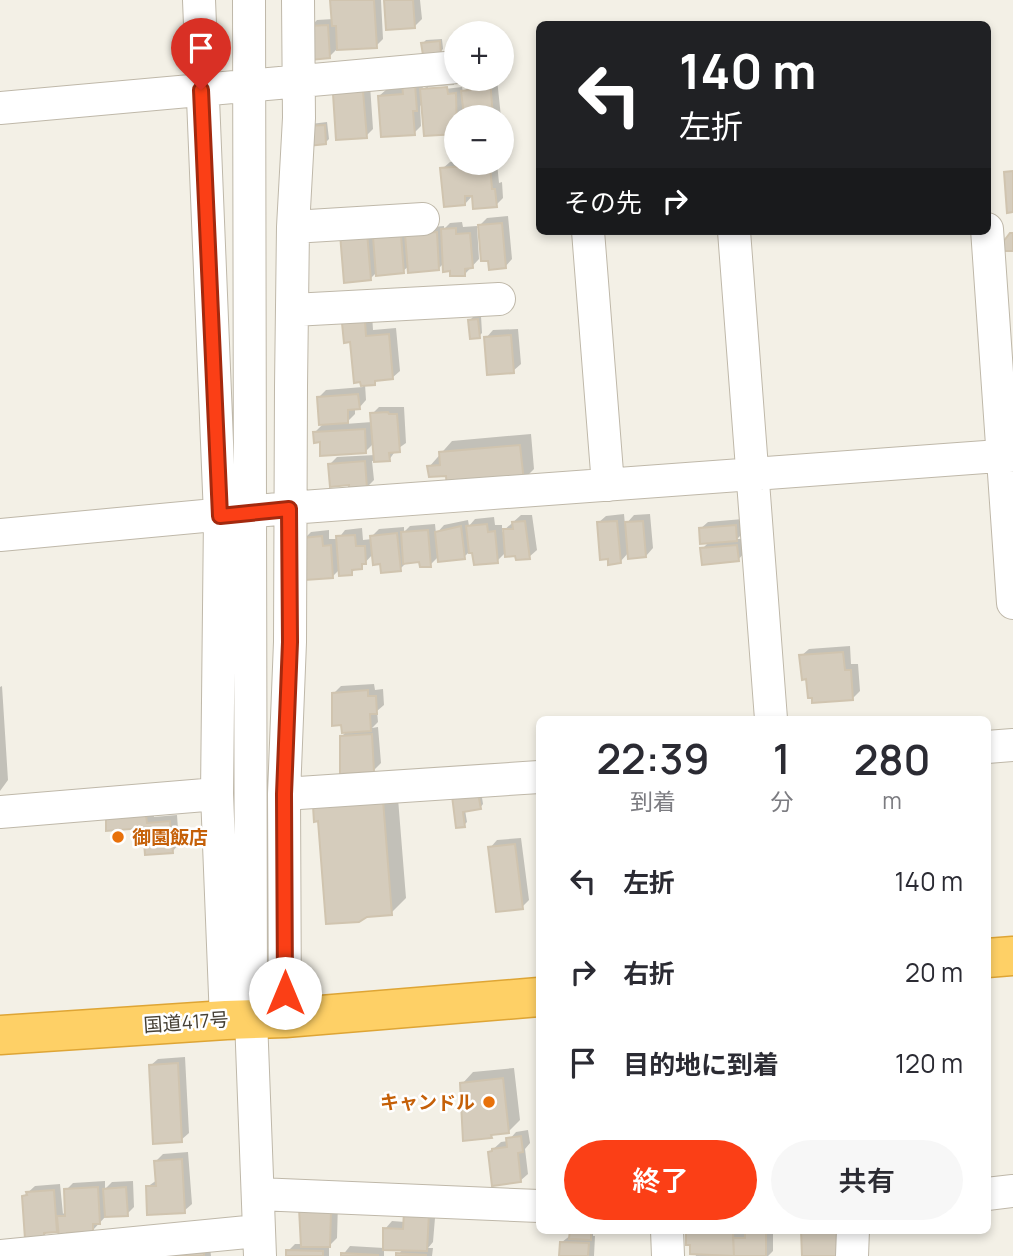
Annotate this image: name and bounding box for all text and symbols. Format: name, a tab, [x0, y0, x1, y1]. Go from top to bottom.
pin	[171, 18, 231, 90]
map controls	[444, 21, 514, 175]
button: +	[444, 21, 514, 91]
icon: arrive	[182, 29, 220, 67]
text: 140 m	[679, 37, 816, 104]
icon: left	[564, 49, 655, 140]
text: 左折	[679, 104, 743, 148]
button: −	[444, 105, 514, 175]
icon: right	[656, 182, 694, 220]
text: その先	[564, 184, 642, 220]
text: 22:39	[596, 729, 710, 787]
text: 1	[773, 729, 791, 787]
text: 280	[854, 730, 931, 788]
text: m	[882, 784, 902, 816]
text: 到着	[630, 785, 676, 817]
text: 分	[770, 785, 793, 817]
place label: 御園飯店	[132, 824, 208, 850]
marker: 御園飯店	[110, 829, 126, 845]
icon: left	[564, 862, 602, 900]
text: 140 m	[894, 863, 963, 899]
text: 左折	[623, 864, 675, 900]
icon: right	[564, 953, 602, 991]
text: 20 m	[905, 954, 963, 990]
text: 右折	[623, 955, 675, 991]
position arrow	[248, 956, 322, 1030]
street label: 国道417号	[143, 1006, 229, 1038]
icon: arrive	[564, 1044, 602, 1082]
text: 120 m	[895, 1045, 963, 1081]
text: 目的地に到着	[623, 1046, 779, 1082]
place label: キャンドル	[380, 1089, 475, 1115]
marker: キャンドル	[481, 1094, 497, 1110]
button: 終了	[564, 1140, 757, 1220]
button: 共有	[771, 1140, 963, 1220]

